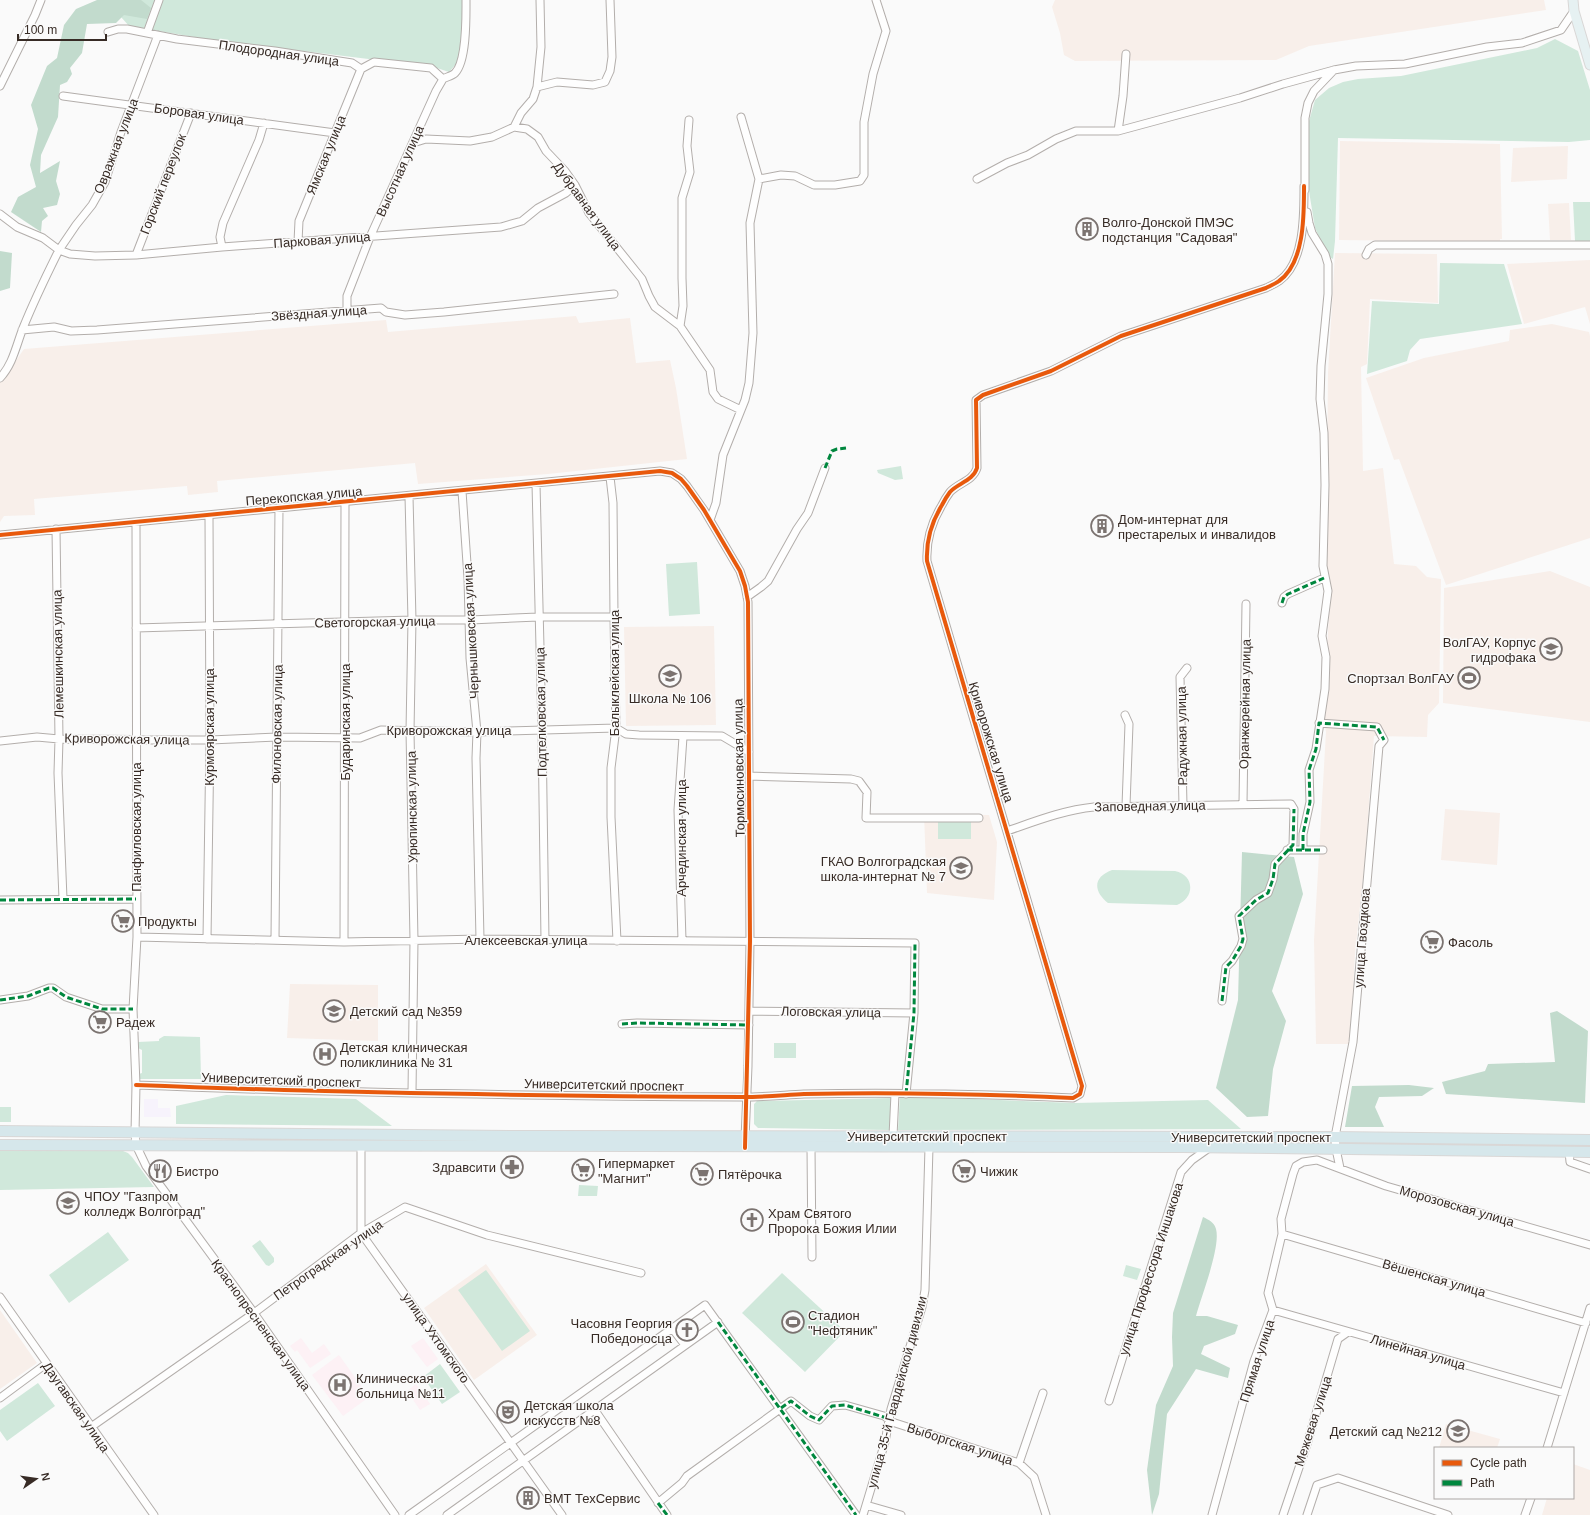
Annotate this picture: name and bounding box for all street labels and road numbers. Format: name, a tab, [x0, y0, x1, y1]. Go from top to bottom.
street label: Плодородная улица	[218, 37, 341, 69]
street label: Овражная улица	[91, 95, 141, 196]
street label: Боровая улица	[153, 100, 246, 128]
street label: Ямская улица	[303, 112, 349, 197]
street label: Высотная улица	[373, 122, 427, 219]
street label: Горский переулок	[137, 131, 189, 236]
street label: Дубравная улица	[550, 159, 624, 254]
street label: Парковая улица	[273, 229, 372, 251]
street label: Звёздная улица	[271, 302, 368, 324]
street label: Перекопская улица	[245, 483, 364, 509]
street label: Чернышковская улица	[460, 562, 482, 699]
street label: Лемешкинская улица	[49, 589, 67, 718]
street label: Балыклейская улица	[607, 609, 622, 736]
street label: Светогорская улица	[314, 613, 436, 631]
street label: Оранжерейная улица	[1236, 638, 1254, 769]
street label: Подтелковская улица	[532, 646, 550, 777]
street label: Филоновская улица	[268, 663, 286, 784]
street label: Бударинская улица	[338, 663, 353, 780]
street label: Курмоярская улица	[202, 667, 217, 786]
street label: Криворожская улица	[966, 680, 1017, 805]
street label: Радужная улица	[1174, 686, 1190, 786]
street label: Тормосиновская улица	[730, 698, 748, 837]
street label: Криворожская улица	[386, 723, 512, 738]
street label: Криворожская улица	[64, 730, 190, 748]
street label: Урюпинская улица	[404, 750, 420, 863]
street label: Панфиловская улица	[129, 761, 144, 892]
street label: Арчединская улица	[674, 779, 689, 897]
street label: Заповедная улица	[1094, 798, 1207, 814]
street label: улица Гвоздкова	[1351, 887, 1373, 988]
street label: Алексеевская улица	[464, 933, 588, 948]
street label: Логовская улица	[781, 1004, 882, 1020]
street label: Университетский проспект	[201, 1070, 361, 1090]
street label: Университетский проспект	[524, 1076, 684, 1094]
street label: Университетский проспект	[847, 1129, 1007, 1144]
street label: Университетский проспект	[1171, 1130, 1331, 1145]
street label: улица Профессора Иншакова	[1116, 1180, 1186, 1357]
street label: Морозовская улица	[1398, 1182, 1517, 1230]
street label: Петроградская улица	[271, 1216, 386, 1303]
street label: Краснопресненская улица	[208, 1256, 314, 1394]
street label: Вёшенская улица	[1381, 1256, 1488, 1300]
street label: улица Ухтомского	[399, 1290, 473, 1386]
street label: улица 35-й Гвардейской дивизии	[864, 1294, 930, 1490]
street label: Прямая улица	[1237, 1317, 1278, 1404]
street label: Линейная улица	[1369, 1331, 1468, 1373]
street label: Даугавская улица	[39, 1359, 113, 1456]
street label: Межевая улица	[1291, 1373, 1335, 1468]
street label: Выборгская улица	[905, 1420, 1016, 1468]

